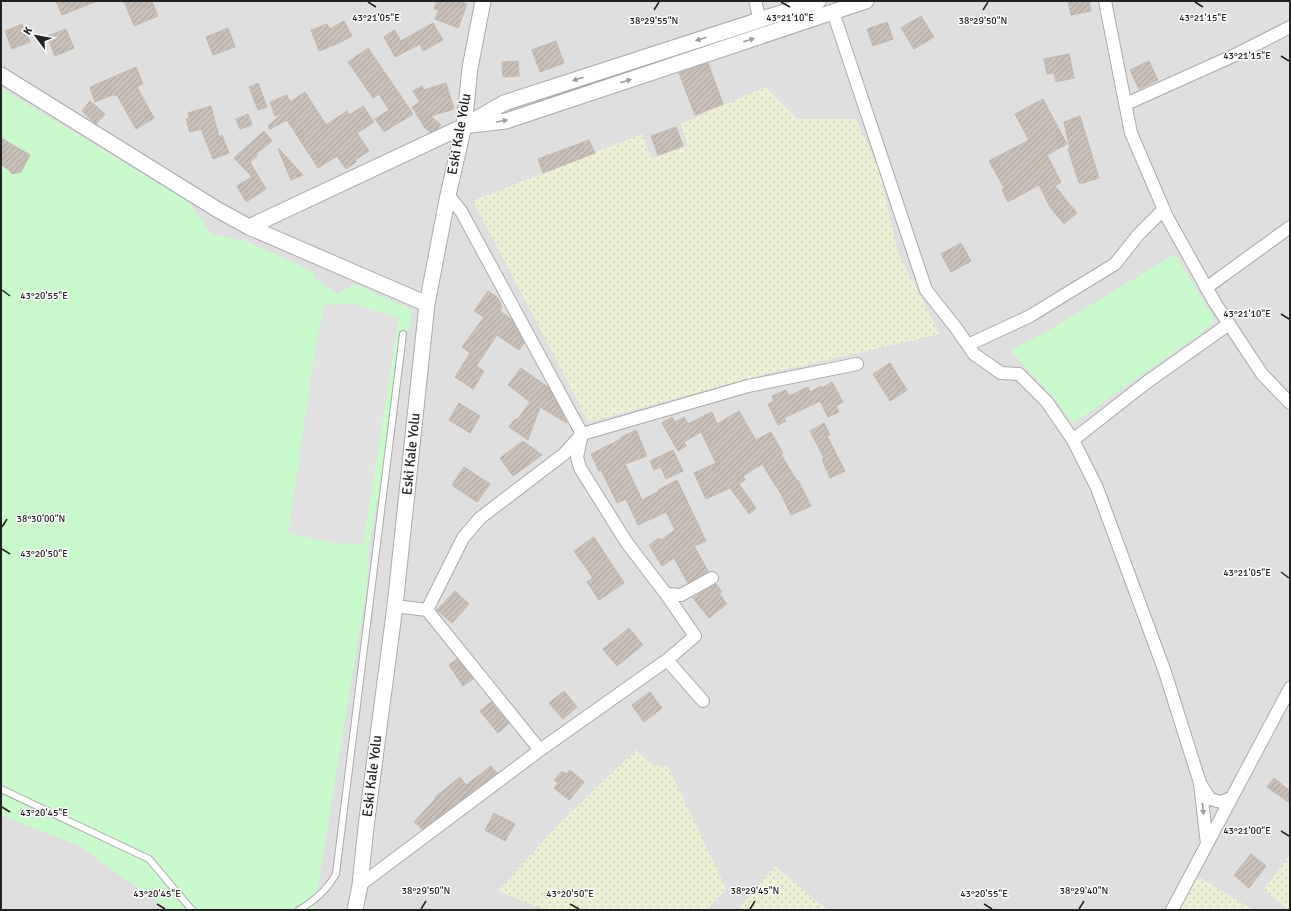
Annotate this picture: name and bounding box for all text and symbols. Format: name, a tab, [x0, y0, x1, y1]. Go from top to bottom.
text: 43°21'05"E	[352, 12, 400, 24]
text: 43°21'10"E	[766, 12, 814, 24]
text: 43°21'15"E	[1179, 12, 1227, 24]
text: 38°29'55"N	[630, 15, 678, 27]
text: 38°29'50"N	[959, 15, 1007, 27]
north arrow	[16, 16, 56, 56]
text: K	[21, 24, 35, 37]
one-way arrow	[695, 37, 707, 43]
one-way arrow	[744, 37, 756, 43]
text: 43°21'15"E	[1223, 50, 1271, 62]
one-way arrow	[571, 77, 583, 83]
one-way arrow	[620, 78, 632, 84]
street label: Eski Kale Yolu	[443, 92, 475, 176]
one-way arrow	[496, 118, 509, 124]
text: 43°20'55"E	[20, 290, 68, 302]
text: 43°21'10"E	[1223, 308, 1271, 320]
street label: Eski Kale Yolu	[398, 412, 424, 496]
text: 38°30'00"N	[17, 513, 65, 525]
text: 43°20'50"E	[20, 548, 68, 560]
text: 43°21'05"E	[1223, 567, 1271, 579]
street label: Eski Kale Yolu	[359, 734, 385, 818]
one-way arrow	[1200, 803, 1206, 815]
text: 43°20'45"E	[20, 807, 68, 819]
text: 43°21'00"E	[1223, 825, 1271, 837]
text: 38°29'50"N	[402, 885, 450, 897]
text: 38°29'45"N	[731, 885, 779, 897]
text: 38°29'40"N	[1060, 885, 1108, 897]
text: 43°20'45"E	[133, 888, 181, 900]
text: 43°20'50"E	[546, 888, 594, 900]
text: 43°20'55"E	[960, 888, 1008, 900]

